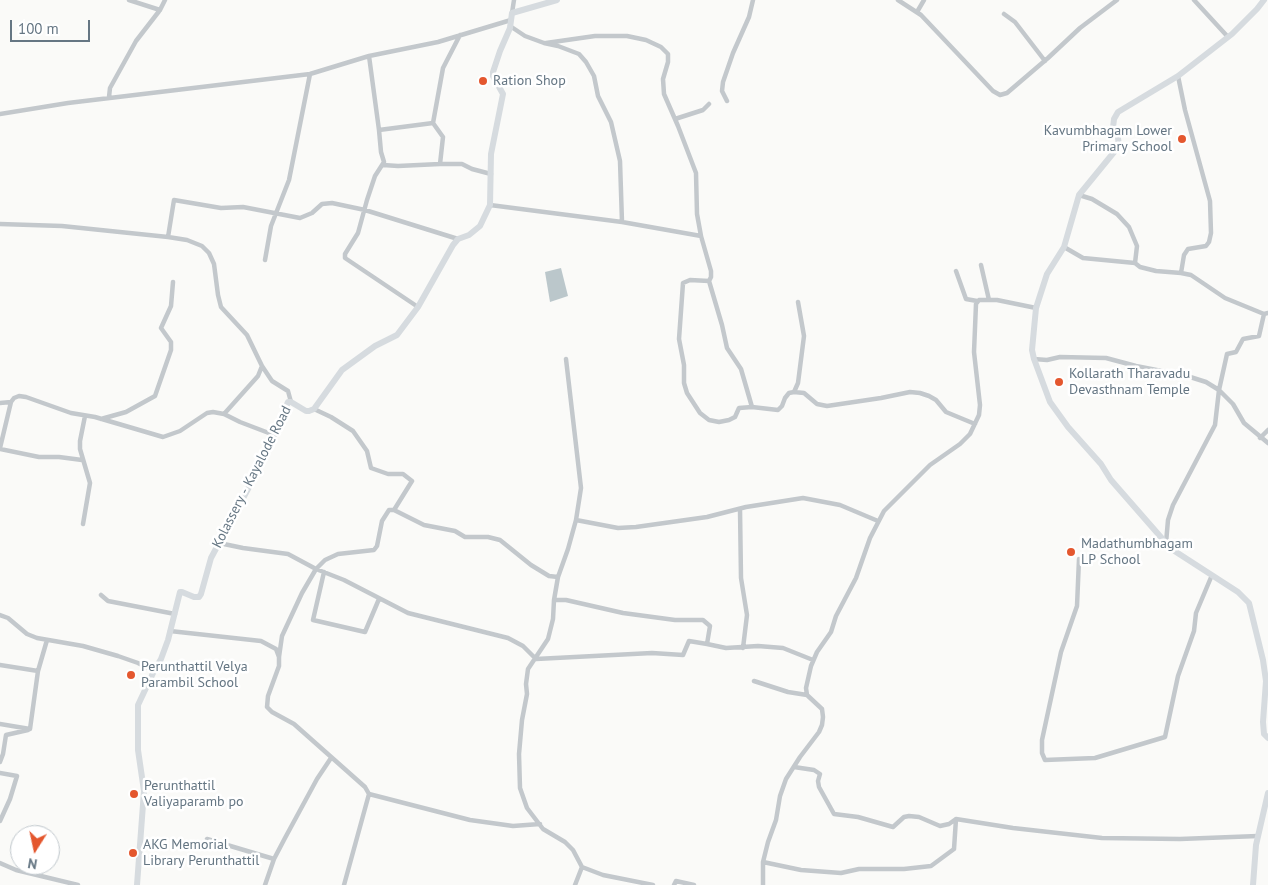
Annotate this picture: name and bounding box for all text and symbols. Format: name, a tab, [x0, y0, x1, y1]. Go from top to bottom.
scale bar	[12, 10, 92, 42]
text: 100 m	[18, 19, 59, 38]
place label: Ration Shop	[493, 73, 566, 89]
marker: Ration Shop	[477, 75, 489, 87]
place label: Kavumbhagam Lower Primary School	[1044, 123, 1172, 156]
marker: Kavumbhagam Lower Primary School	[1176, 133, 1188, 145]
place label: Kollarath Tharavadu Devasthnam Temple	[1069, 366, 1190, 398]
marker: Kollarath Tharavadu Devasthnam Temple	[1053, 376, 1065, 388]
street label: Kolassery - Kayalode Road	[209, 403, 295, 551]
place label: Madathumbhagam LP School	[1081, 536, 1193, 568]
marker: Madathumbhagam LP School	[1065, 546, 1077, 558]
place label: Perunthattil Velya Parambil School	[141, 659, 248, 692]
marker: Perunthattil Velya Parambil School	[125, 669, 137, 681]
place label: Perunthattil Valiyaparamb po	[144, 778, 243, 810]
marker: Perunthattil Valiyaparamb po	[128, 788, 140, 800]
north arrow	[10, 825, 60, 875]
place label: AKG Memorial Library Perunthattil	[143, 837, 259, 870]
marker: AKG Memorial Library Perunthattil	[127, 847, 139, 859]
text: N	[26, 854, 39, 873]

